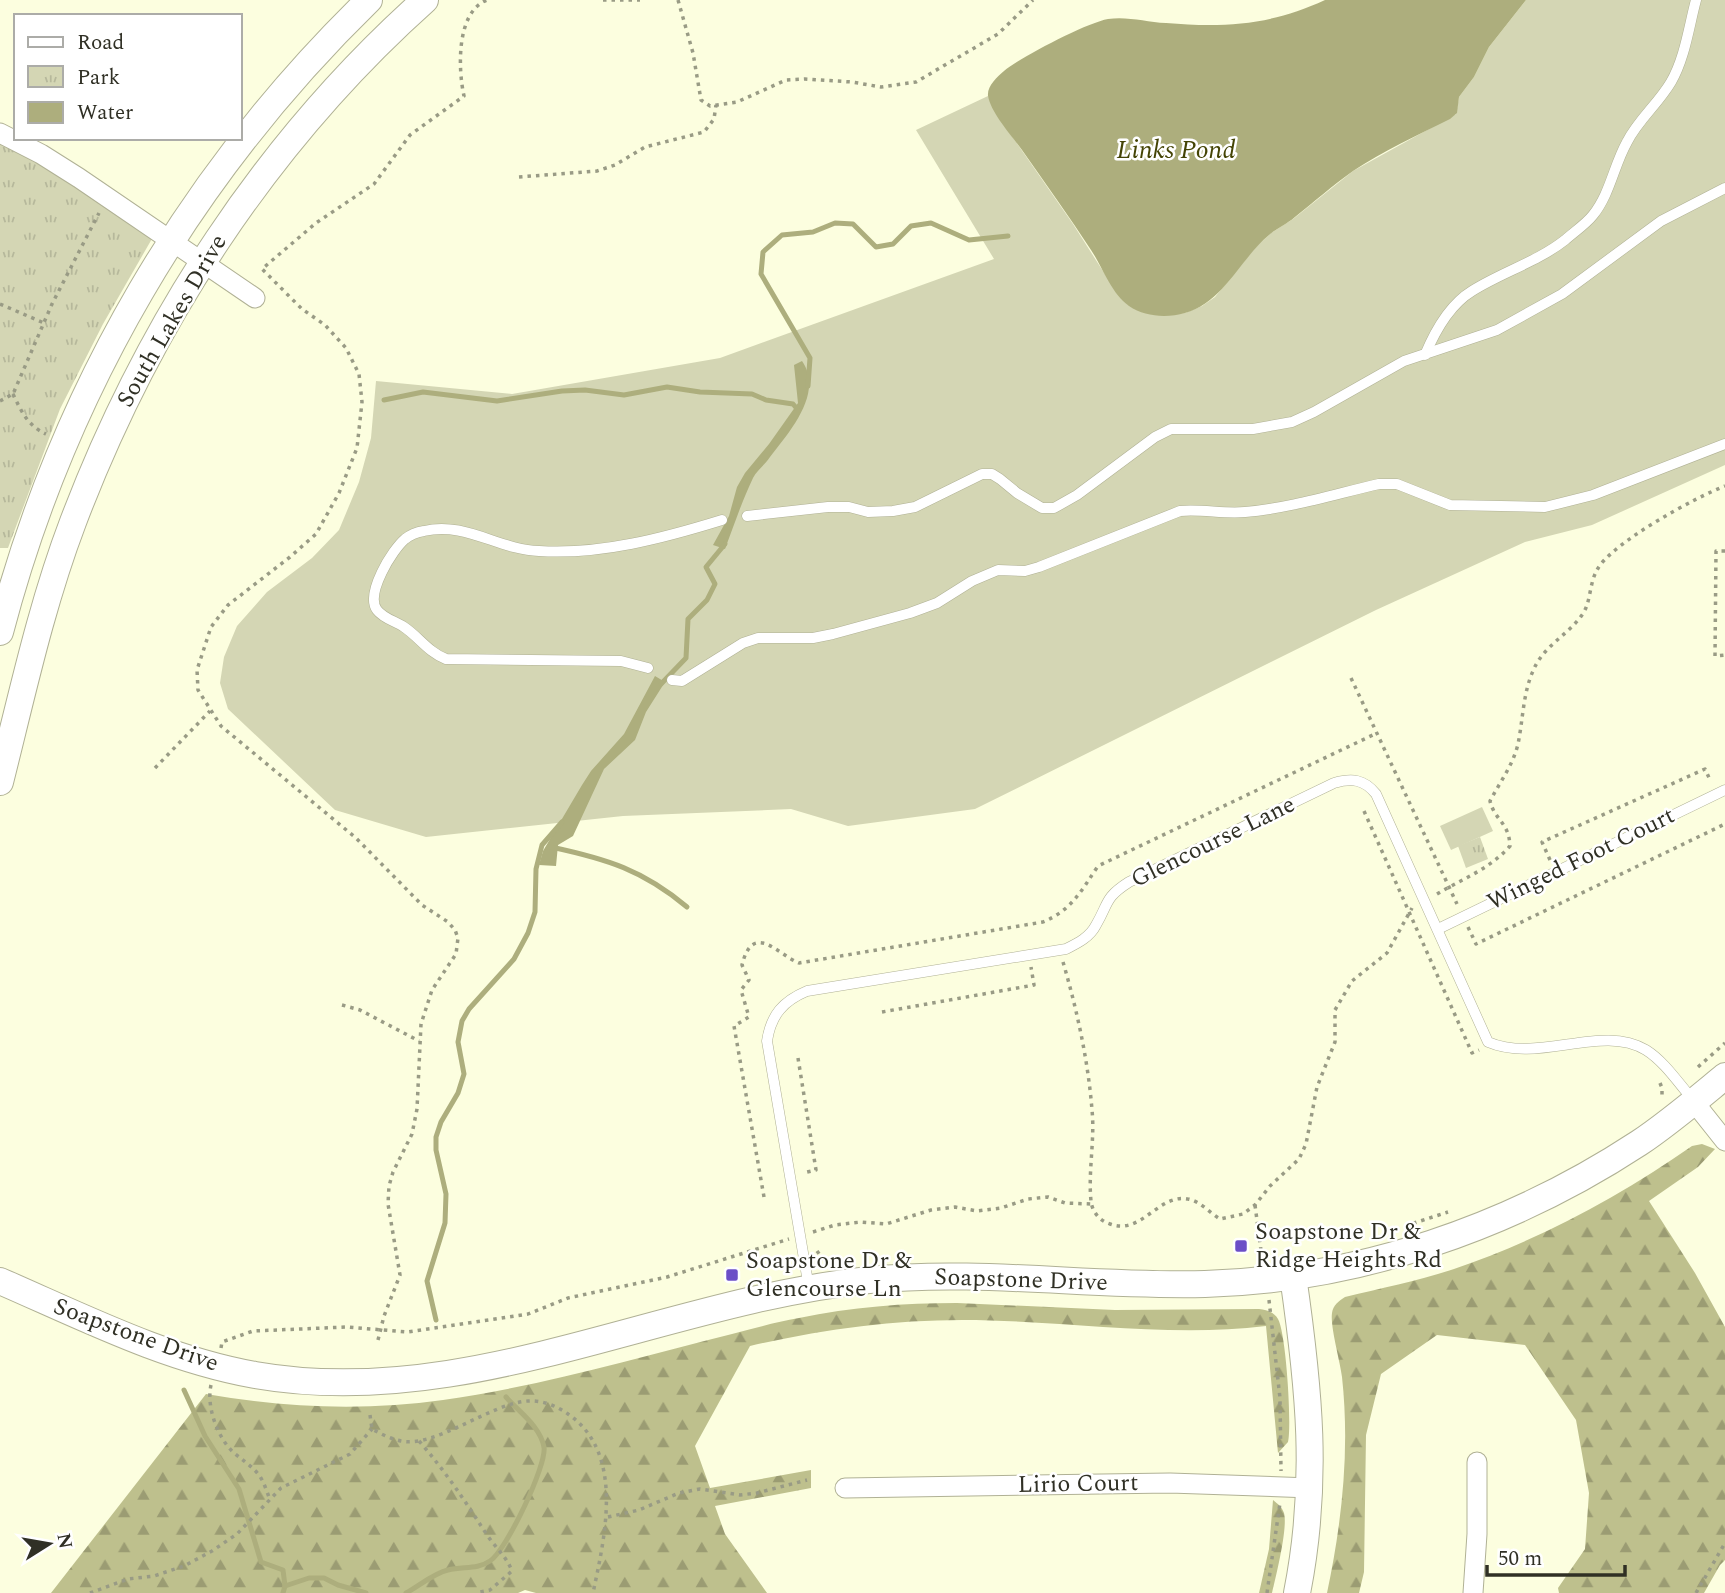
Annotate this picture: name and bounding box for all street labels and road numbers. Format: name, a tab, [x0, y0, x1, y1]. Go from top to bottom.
street label: South Lakes Drive	[108, 228, 236, 414]
street label: Glencourse Lane	[1125, 787, 1301, 897]
street label: Winged Foot Court	[1481, 798, 1681, 920]
street label: Soapstone Drive	[934, 1259, 1108, 1301]
street label: Soapstone Drive	[48, 1288, 224, 1382]
street label: Lirio Court	[1017, 1465, 1139, 1503]

